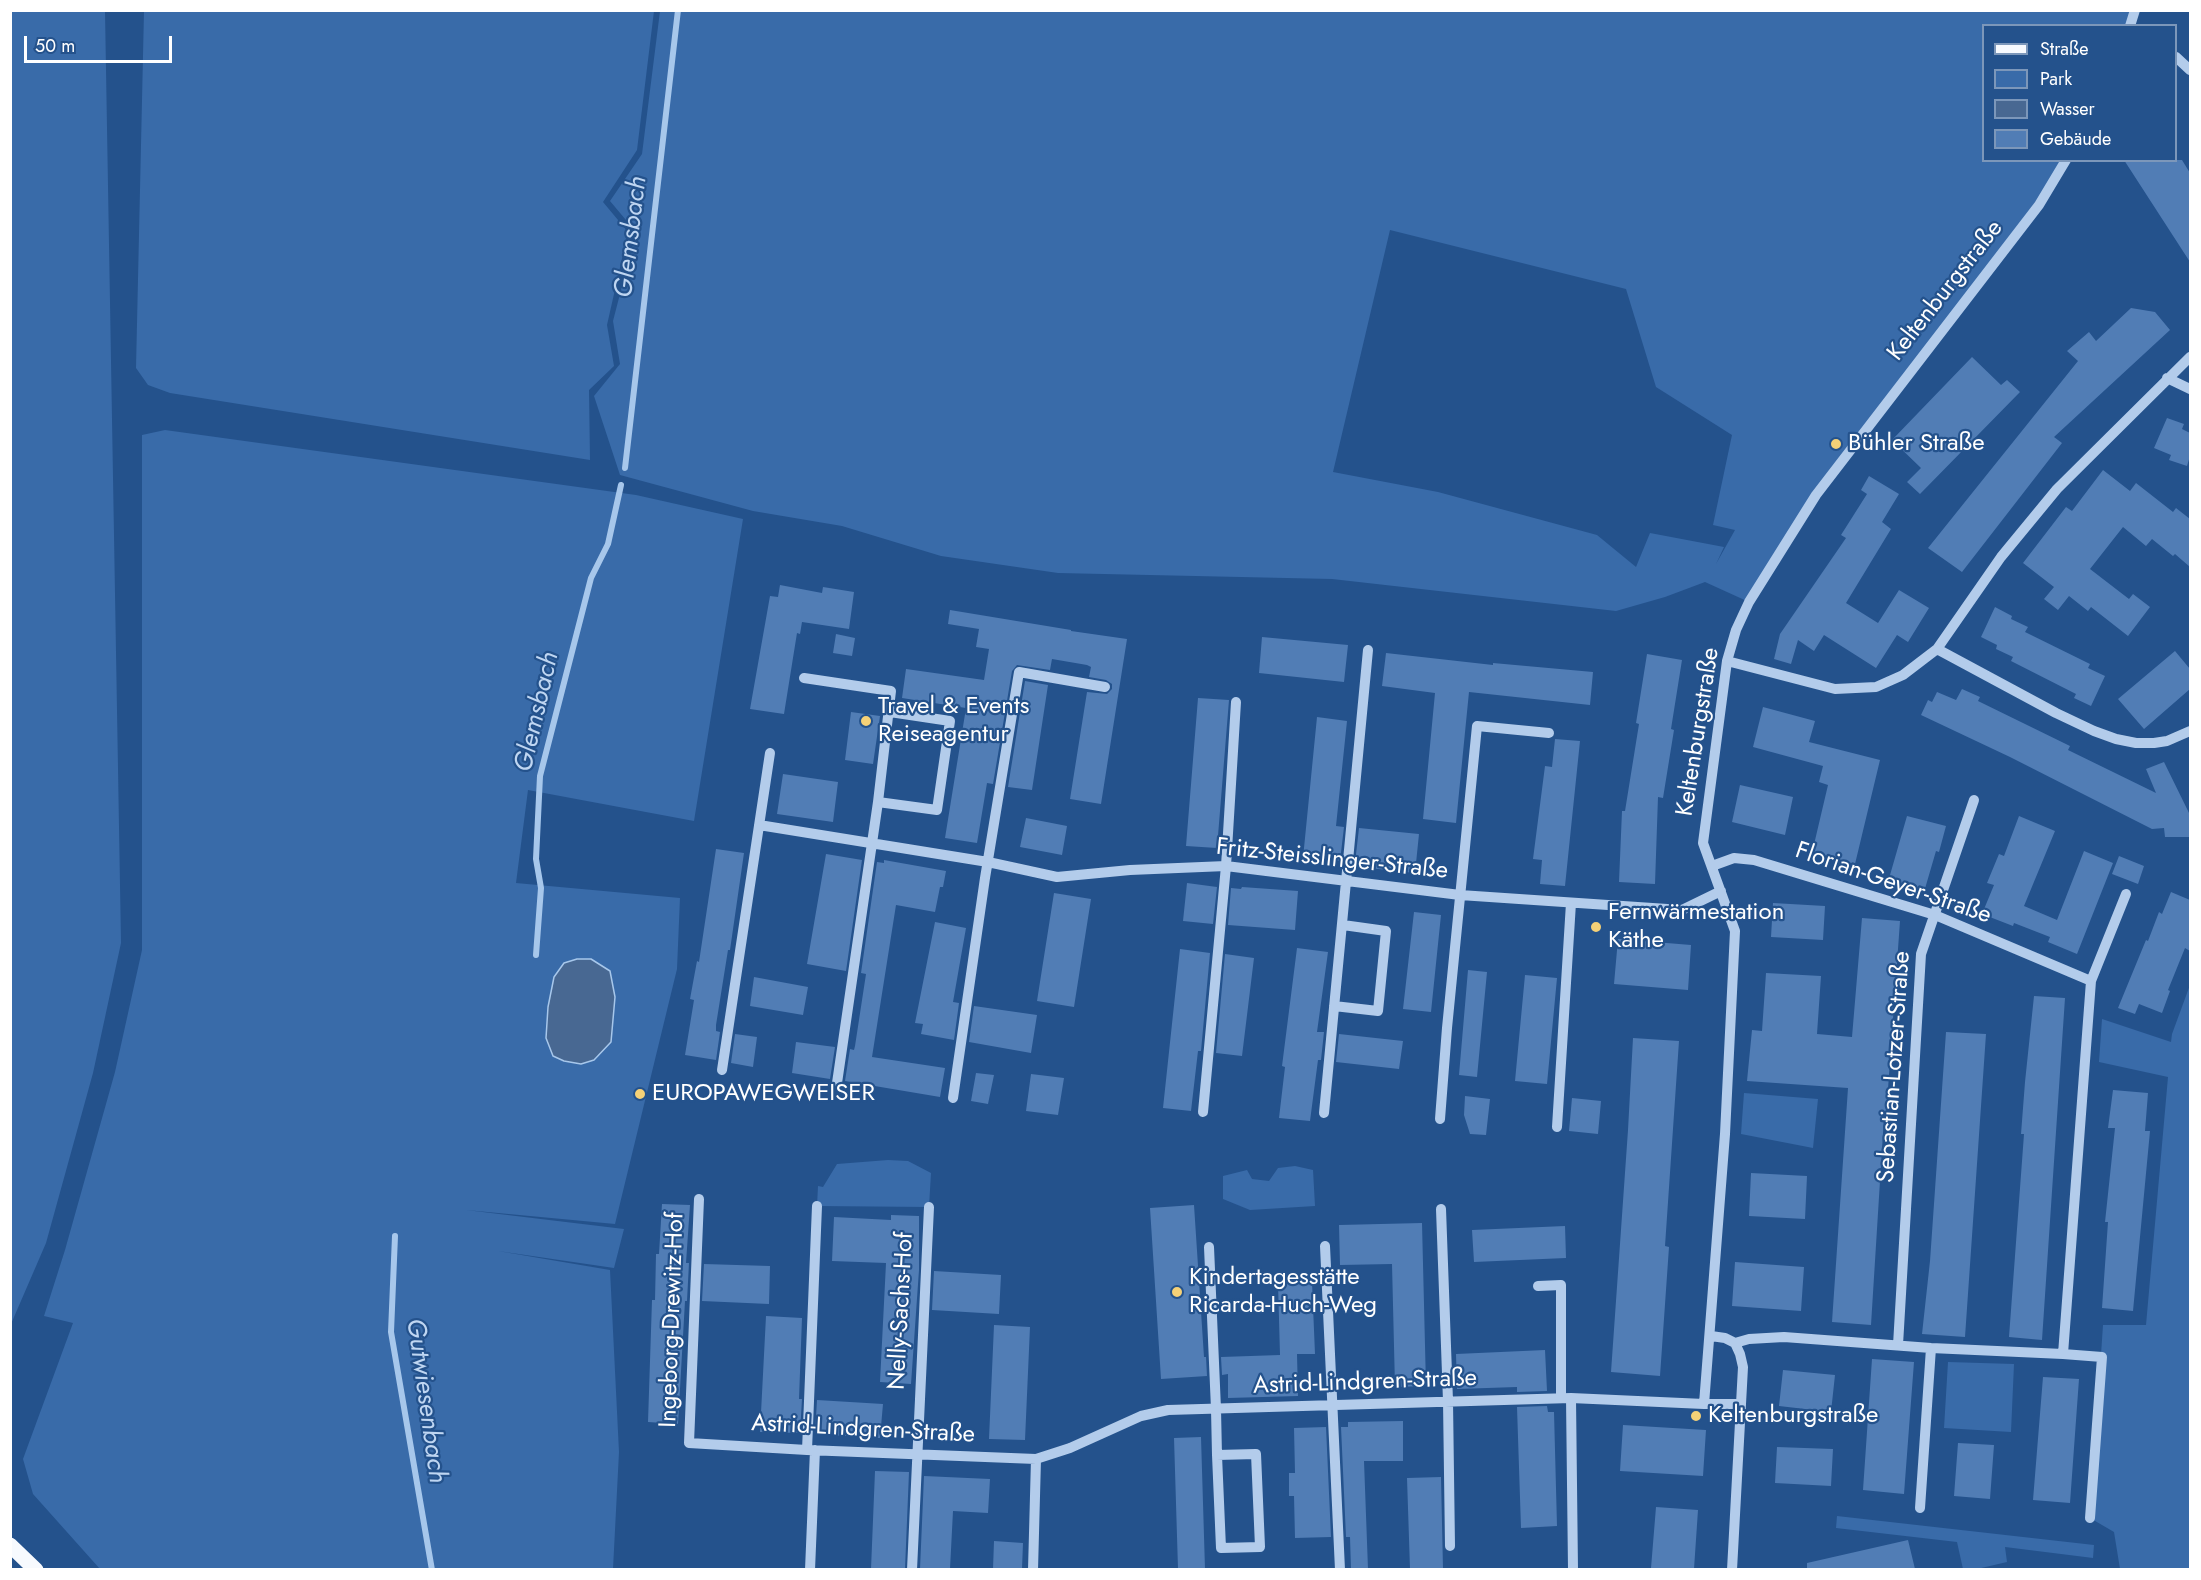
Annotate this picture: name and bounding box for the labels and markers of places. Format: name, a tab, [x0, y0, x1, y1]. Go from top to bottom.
place label: Bühler Straße	[1848, 430, 1985, 458]
marker: Bühler Straße	[1829, 437, 1843, 451]
place label: Travel & Events Reiseagentur	[878, 693, 1029, 749]
marker: Travel & Events Reiseagentur	[859, 714, 873, 728]
place label: Fernwärmestation Käthe	[1608, 899, 1784, 955]
marker: Fernwärmestation Käthe	[1589, 920, 1603, 934]
place label: EUROPAWEGWEISER	[652, 1080, 875, 1108]
marker: EUROPAWEGWEISER	[633, 1087, 647, 1101]
place label: Kindertagesstätte Ricarda-Huch-Weg	[1189, 1264, 1377, 1320]
marker: Kindertagesstätte Ricarda-Huch-Weg	[1170, 1285, 1184, 1299]
place label: Keltenburgstraße	[1708, 1402, 1878, 1430]
marker: Keltenburgstraße	[1689, 1409, 1703, 1423]

